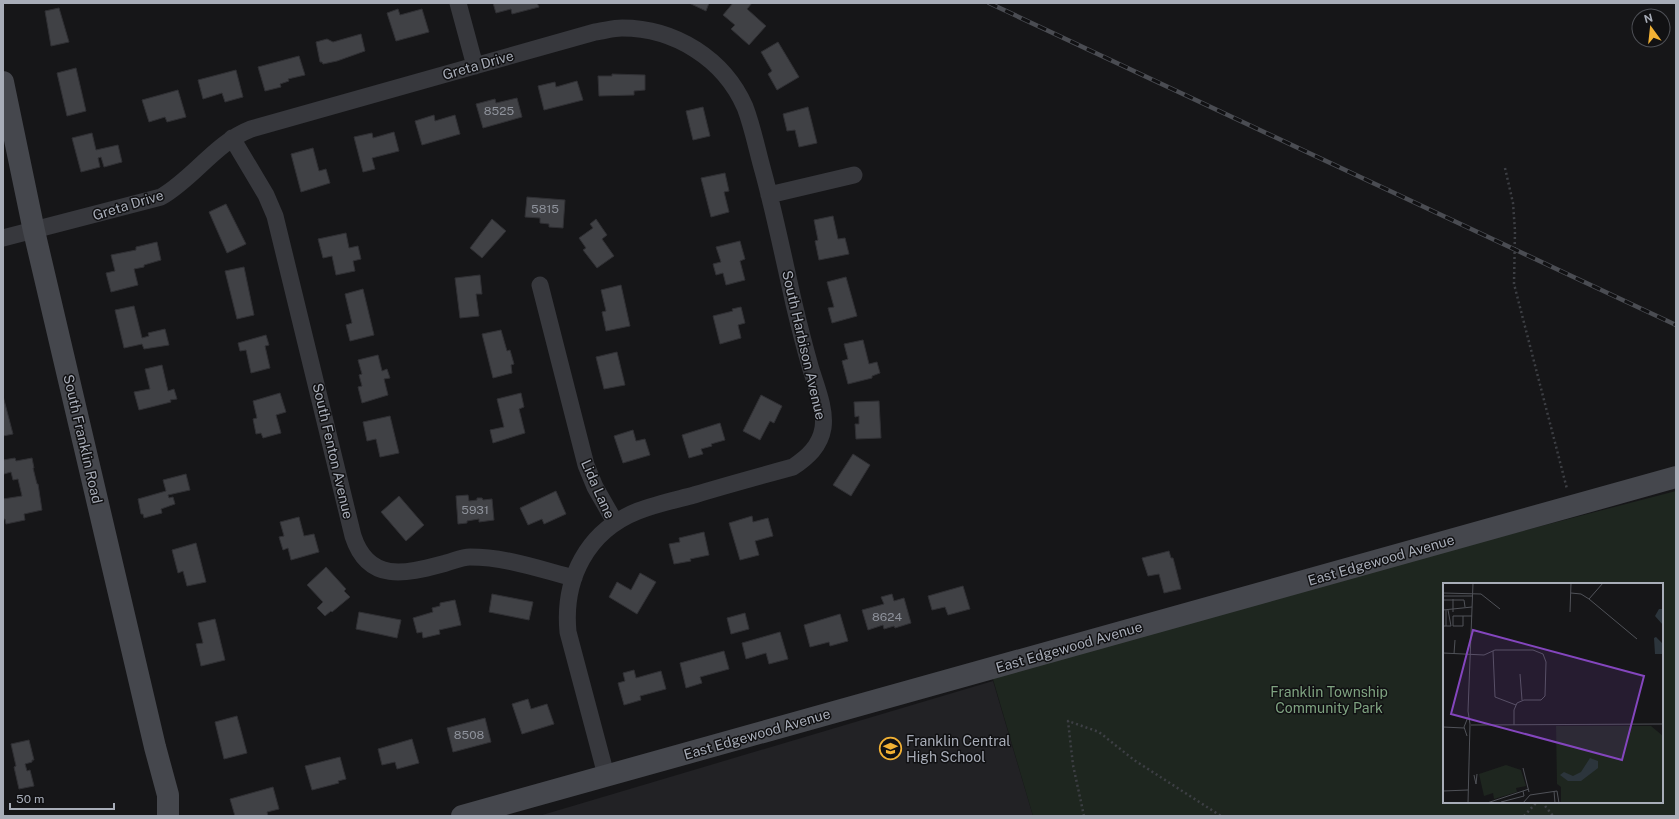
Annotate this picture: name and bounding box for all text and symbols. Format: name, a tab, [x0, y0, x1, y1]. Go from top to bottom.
north arrow	[1631, 8, 1671, 48]
text: N	[1643, 11, 1654, 25]
street label: Greta Drive	[441, 47, 515, 83]
house number: 8525	[484, 104, 514, 118]
street label: Greta Drive	[91, 187, 165, 223]
house number: 5815	[531, 202, 559, 216]
street label: South Harbison Avenue	[779, 269, 829, 421]
street label: South Franklin Road	[60, 373, 106, 505]
street label: South Fenton Avenue	[310, 382, 356, 521]
street label: Lida Lane	[578, 457, 618, 521]
house number: 5931	[461, 503, 489, 517]
street label: East Edgewood Avenue	[1306, 531, 1456, 589]
inset map	[1443, 583, 1663, 803]
house number: 8624	[872, 610, 902, 624]
street label: East Edgewood Avenue	[994, 618, 1144, 676]
park label: Franklin Township Community Park	[1270, 684, 1388, 716]
street label: East Edgewood Avenue	[682, 705, 832, 763]
house number: 8508	[454, 728, 484, 742]
place label: Franklin Central High School	[906, 733, 1010, 765]
school or university icon: Franklin Central High School	[877, 736, 903, 762]
scale bar	[10, 785, 114, 811]
text: 50 m	[16, 792, 44, 806]

